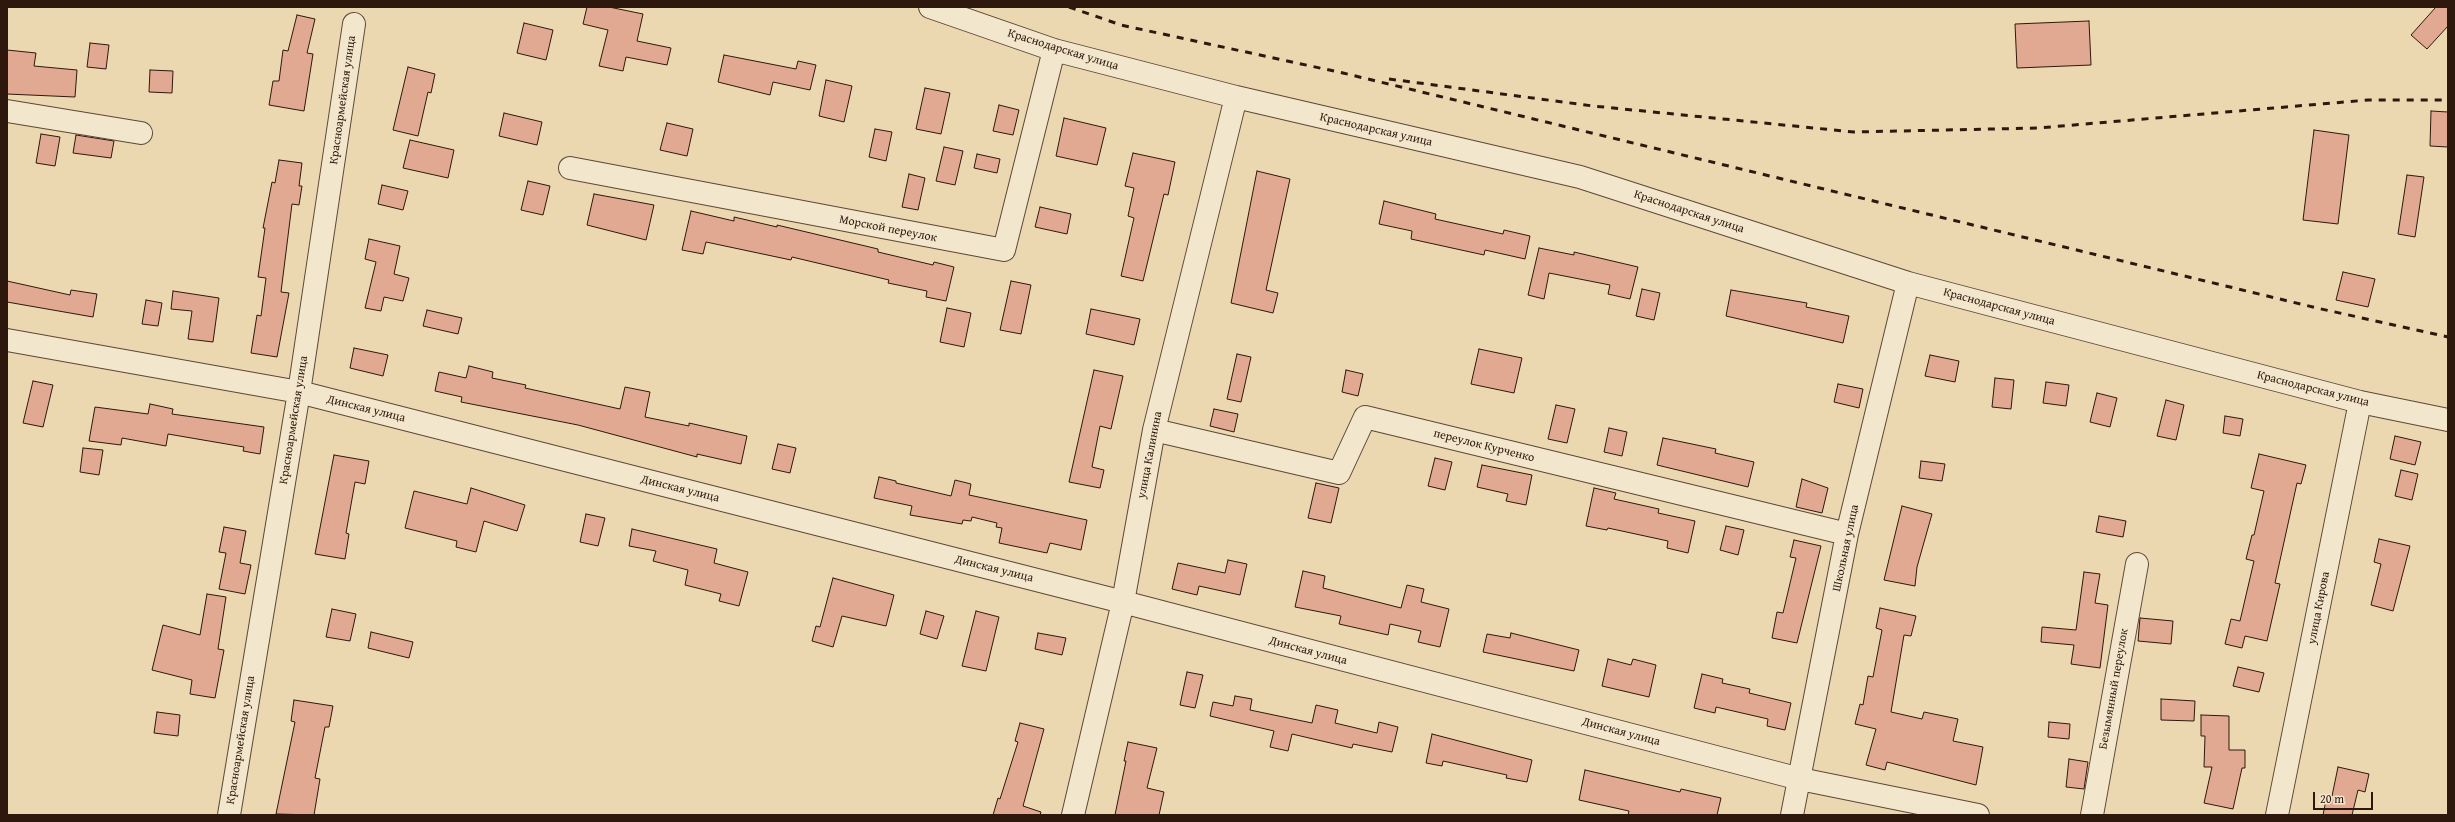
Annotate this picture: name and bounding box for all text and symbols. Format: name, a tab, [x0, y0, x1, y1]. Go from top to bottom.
street label: Краснодарская улица	[1006, 26, 1120, 74]
street label: Красноармейская улица	[327, 35, 359, 165]
street label: Краснодарская улица	[1318, 110, 1434, 150]
street label: Краснодарская улица	[1632, 187, 1746, 237]
street label: Морской переулок	[838, 212, 938, 246]
street label: Краснодарская улица	[1942, 285, 2056, 329]
street label: Красноармейская улица	[277, 355, 311, 485]
street label: Краснодарская улица	[2255, 368, 2371, 410]
street label: Динская улица	[325, 392, 407, 426]
street label: улица Калинина	[1134, 410, 1166, 500]
street label: переулок Курченко	[1432, 426, 1536, 466]
street label: Динская улица	[639, 472, 721, 506]
street label: Школьная улица	[1830, 503, 1862, 593]
street label: Динская улица	[953, 552, 1035, 586]
street label: улица Кирова	[2305, 570, 2333, 646]
street label: Безымянный переулок	[2096, 627, 2132, 751]
street label: Динская улица	[1267, 634, 1349, 668]
street label: Красноармейская улица	[224, 675, 258, 805]
street label: Динская улица	[1580, 715, 1662, 749]
scale bar	[2315, 784, 2375, 810]
text: 20 m	[2320, 790, 2344, 807]

